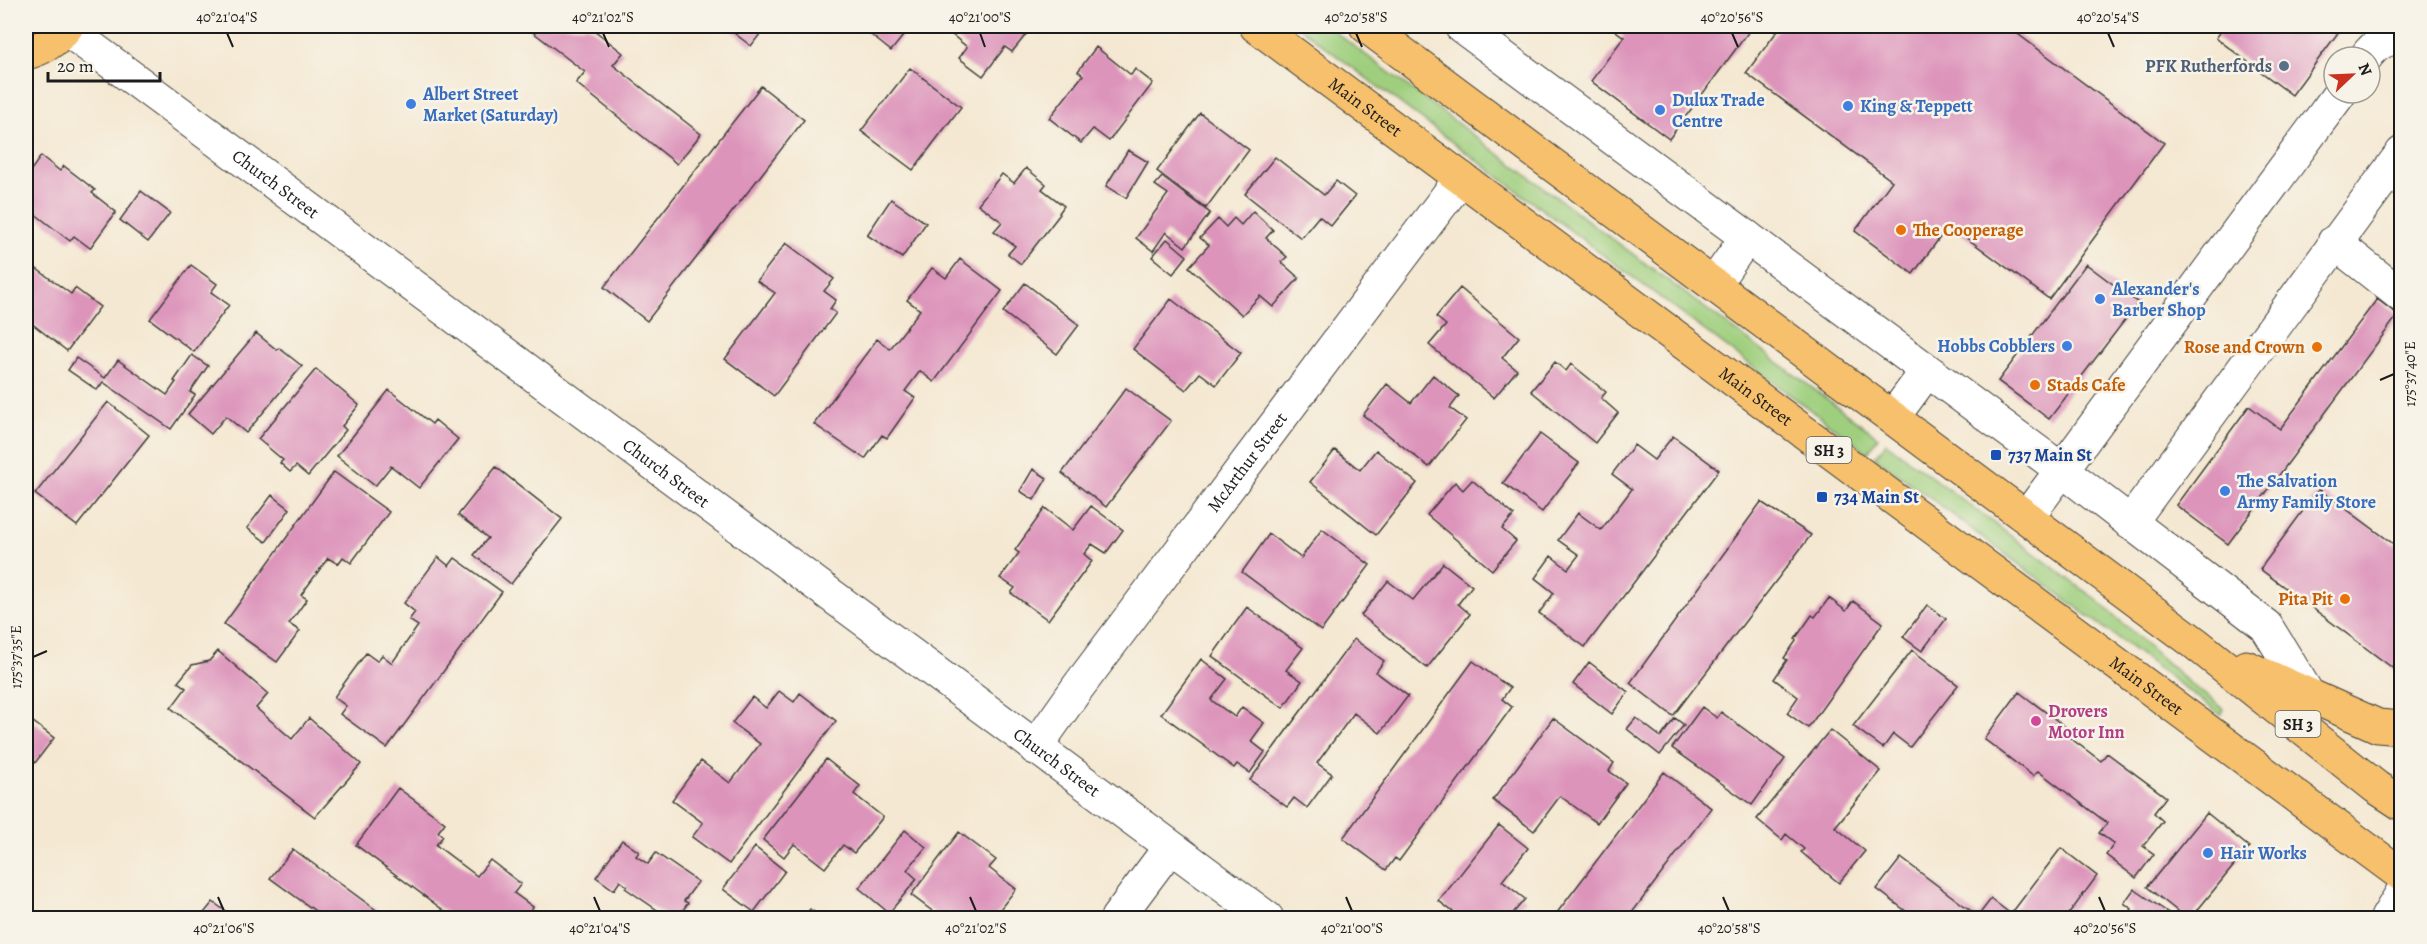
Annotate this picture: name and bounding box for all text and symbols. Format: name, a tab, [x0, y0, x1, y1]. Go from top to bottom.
text: 40°21'04"S	[196, 7, 258, 27]
text: 40°21'02"S	[572, 7, 634, 27]
text: 40°21'00"S	[949, 7, 1011, 27]
text: 40°20'58"S	[1324, 7, 1388, 27]
text: 40°20'56"S	[1701, 7, 1763, 27]
text: 40°20'54"S	[2077, 7, 2139, 27]
scale bar	[48, 45, 160, 83]
north arrow	[2322, 45, 2382, 105]
text: 20 m	[57, 54, 94, 78]
place label: PFK Rutherfords	[2145, 54, 2272, 78]
marker: PFK Rutherfords	[2277, 59, 2291, 73]
text: N	[2352, 60, 2377, 80]
street label: Main Street	[1323, 72, 1407, 142]
place label: Albert Street Market (Saturday)	[422, 82, 558, 127]
place label: Dulux Trade Centre	[1672, 88, 1765, 133]
place label: King & Teppett	[1860, 94, 1973, 118]
marker: Albert Street Market (Saturday)	[404, 97, 418, 111]
marker: King & Teppett	[1841, 99, 1855, 113]
marker: Dulux Trade Centre	[1653, 103, 1667, 117]
street label: Church Street	[227, 144, 324, 224]
place label: The Cooperage	[1913, 218, 2024, 242]
marker: The Cooperage	[1894, 223, 1908, 237]
place label: Alexander's Barber Shop	[2111, 277, 2206, 322]
marker: Alexander's Barber Shop	[2093, 292, 2107, 306]
place label: Hobbs Cobblers	[1937, 334, 2055, 358]
place label: Rose and Crown	[2184, 335, 2305, 359]
marker: Hobbs Cobblers	[2060, 339, 2074, 353]
marker: Rose and Crown	[2310, 340, 2324, 354]
text: 175°37'40"E	[2400, 341, 2420, 407]
street label: Main Street	[1714, 361, 1798, 432]
place label: Stads Cafe	[2047, 373, 2126, 397]
marker: Stads Cafe	[2028, 378, 2042, 392]
street label: McArthur Street	[1202, 407, 1293, 517]
street label: Church Street	[618, 433, 715, 513]
road number: SH 3	[1806, 437, 1852, 463]
place label: 737 Main St	[2008, 443, 2092, 467]
marker: 737 Main St	[1989, 448, 2003, 462]
place label: The Salvation Army Family Store	[2236, 469, 2376, 514]
marker: The Salvation Army Family Store	[2218, 484, 2232, 498]
place label: 734 Main St	[1834, 485, 1919, 509]
marker: 734 Main St	[1815, 490, 1829, 504]
place label: Pita Pit	[2278, 587, 2333, 611]
marker: Pita Pit	[2338, 592, 2352, 606]
text: 175°37'35"E	[6, 625, 26, 689]
street label: Main Street	[2104, 650, 2188, 721]
place label: Drovers Motor Inn	[2048, 699, 2125, 744]
road number: SH 3	[2276, 711, 2320, 737]
marker: Drovers Motor Inn	[2029, 714, 2043, 728]
street label: Church Street	[1008, 722, 1105, 802]
place label: Hair Works	[2220, 841, 2307, 865]
marker: Hair Works	[2201, 846, 2215, 860]
text: 40°21'06"S	[193, 918, 255, 938]
text: 40°21'04"S	[569, 918, 631, 938]
text: 40°21'02"S	[945, 918, 1007, 938]
text: 40°21'00"S	[1321, 918, 1383, 938]
text: 40°20'58"S	[1697, 918, 1761, 938]
text: 40°20'56"S	[2074, 918, 2136, 938]

